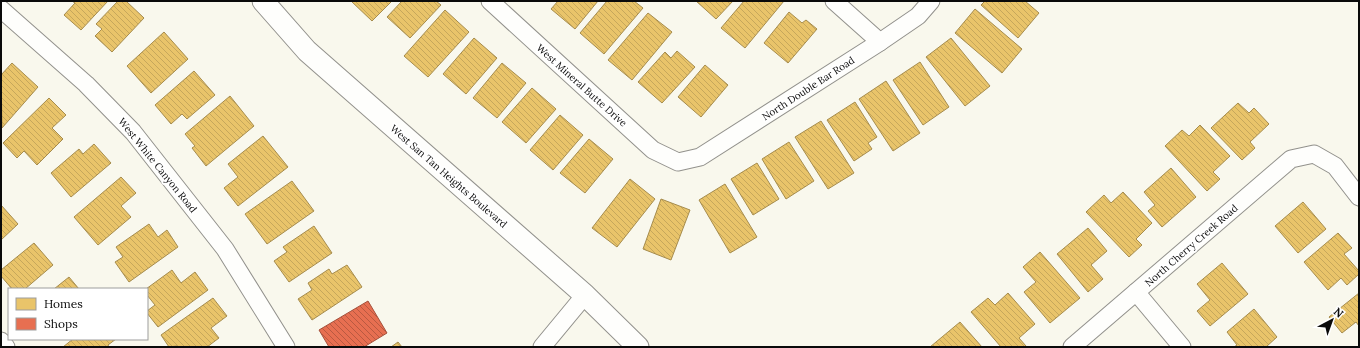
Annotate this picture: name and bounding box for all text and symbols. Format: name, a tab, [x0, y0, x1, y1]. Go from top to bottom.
street label: West Mineral Butte Drive	[534, 41, 630, 130]
street label: North Double Bar Road	[760, 54, 857, 123]
street label: West White Canyon Road	[115, 115, 200, 215]
street label: West San Tan Heights Boulevard	[388, 122, 510, 231]
street label: North Cherry Creek Road	[1142, 202, 1240, 289]
legend	[8, 288, 148, 340]
text: Homes	[44, 296, 83, 311]
north arrow	[1312, 300, 1352, 340]
text: N	[1331, 304, 1347, 321]
text: Shops	[44, 316, 78, 331]

